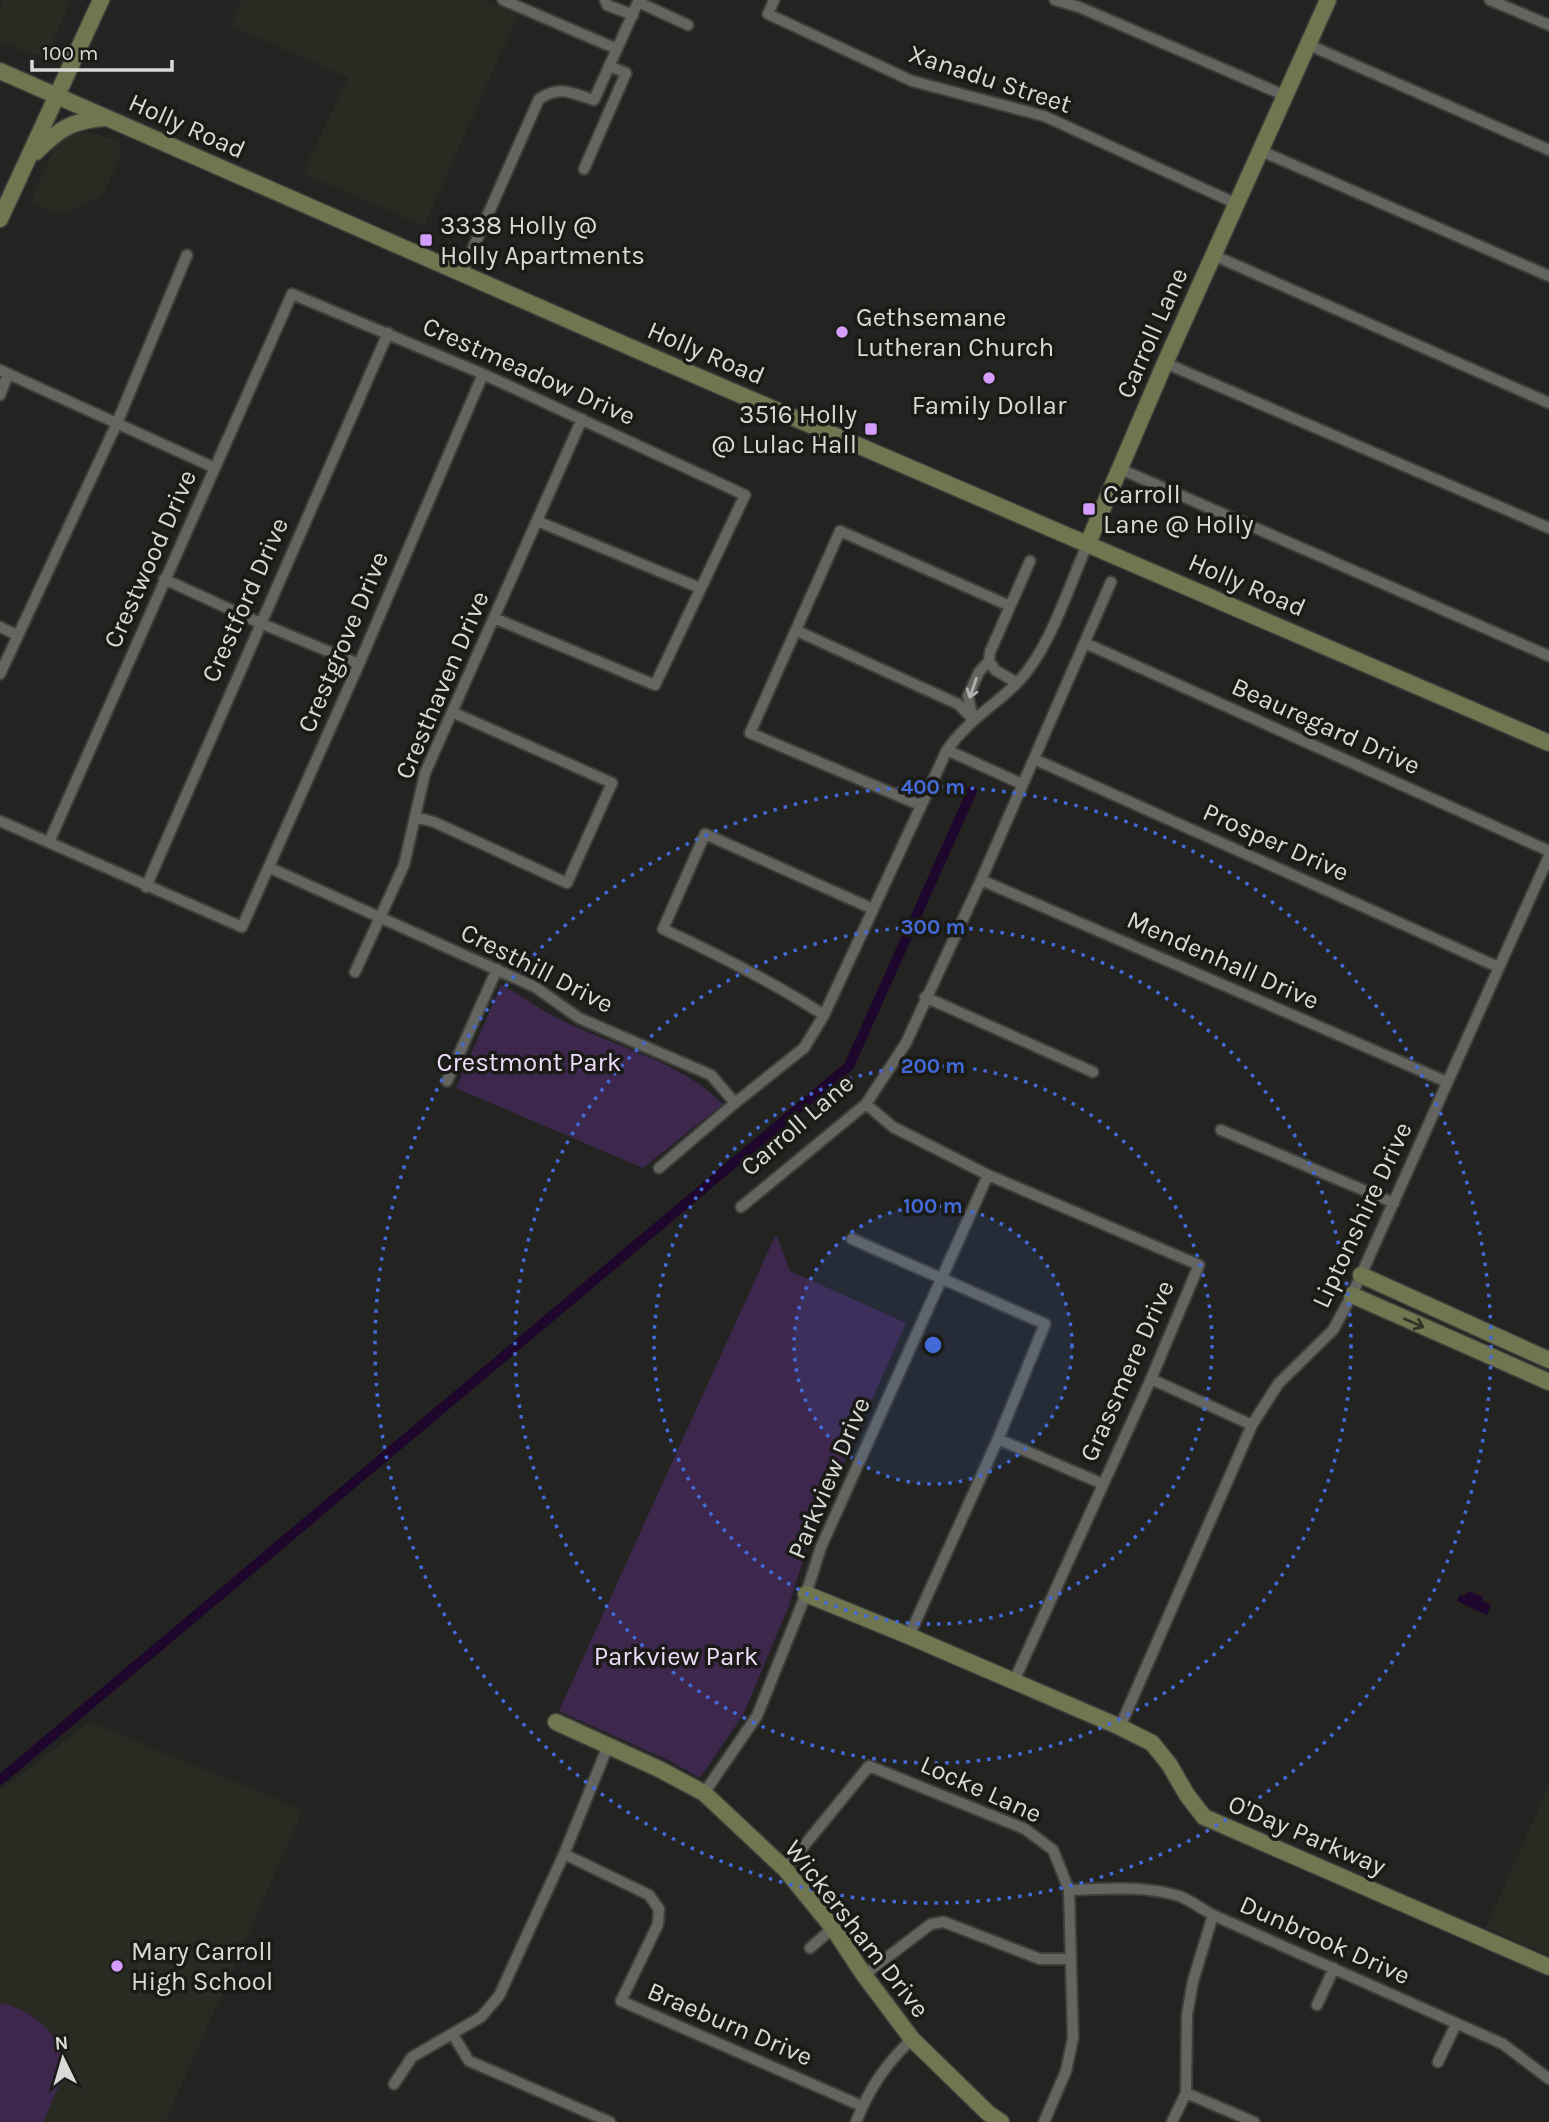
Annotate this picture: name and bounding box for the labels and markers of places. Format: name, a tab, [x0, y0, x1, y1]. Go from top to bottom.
place label: 3338 Holly @ Holly Apartments	[440, 210, 645, 271]
marker: 3338 Holly @ Holly Apartments	[418, 232, 434, 248]
place label: Gethsemane Lutheran Church	[856, 302, 1054, 363]
marker: Gethsemane Lutheran Church	[834, 324, 850, 340]
marker: Family Dollar	[981, 370, 997, 386]
place label: Family Dollar	[912, 390, 1067, 421]
place label: 3516 Holly @ Lulac Hall	[711, 399, 857, 460]
marker: 3516 Holly @ Lulac Hall	[863, 421, 879, 437]
place label: Carroll Lane @ Holly	[1103, 479, 1254, 540]
marker: Carroll Lane @ Holly	[1081, 501, 1097, 517]
centre of rings	[921, 1333, 945, 1357]
place label: Mary Carroll High School	[131, 1936, 273, 1997]
marker: Mary Carroll High School	[109, 1958, 125, 1974]

